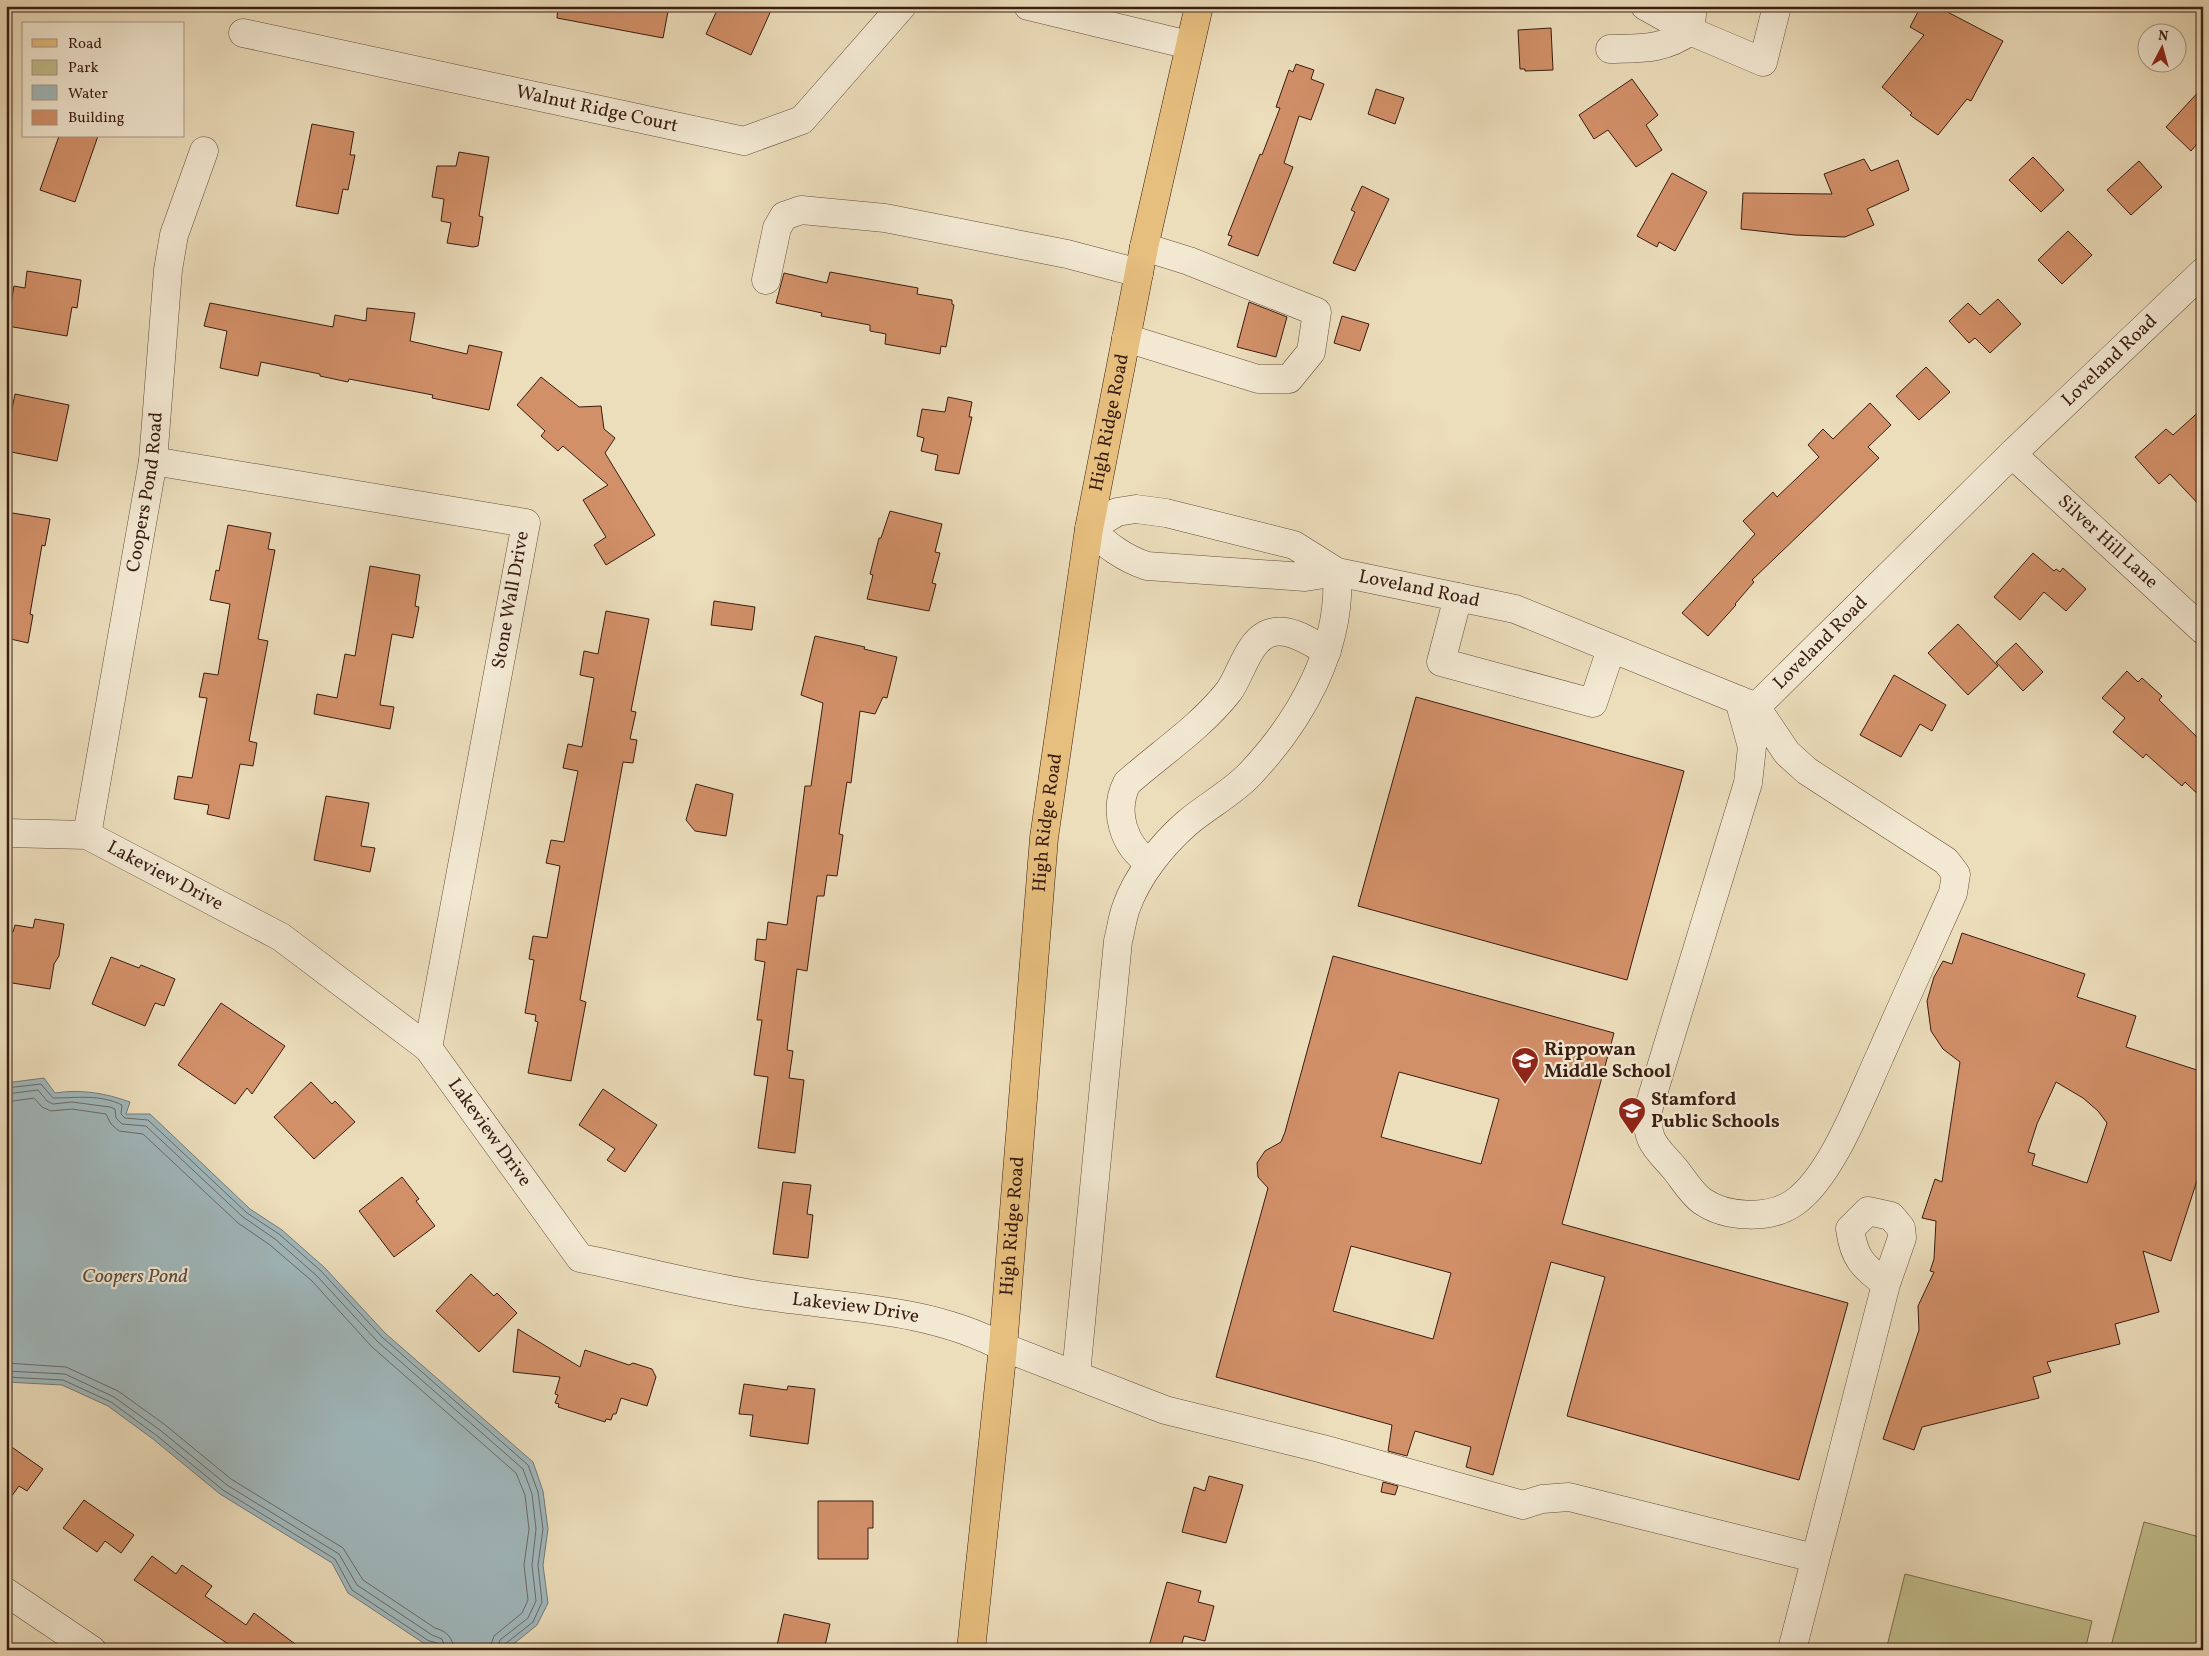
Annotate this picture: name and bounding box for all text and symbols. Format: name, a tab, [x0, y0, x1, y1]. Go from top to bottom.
legend	[22, 22, 185, 138]
north arrow	[2136, 22, 2186, 72]
text: N	[2157, 27, 2169, 47]
text: Road	[68, 34, 102, 55]
text: Park	[68, 58, 99, 79]
street label: Walnut Ridge Court	[513, 79, 681, 139]
text: Water	[68, 84, 108, 105]
text: Building	[68, 108, 125, 129]
street label: Loveland Road	[2056, 309, 2163, 413]
street label: High Ridge Road	[1084, 351, 1136, 494]
street label: Coopers Pond Road	[121, 411, 170, 574]
street label: Silver Hill Lane	[2052, 489, 2164, 595]
street label: Stone Wall Drive	[486, 529, 536, 671]
street label: Loveland Road	[1356, 564, 1482, 614]
street label: Loveland Road	[1768, 590, 1874, 696]
street label: High Ridge Road	[1027, 751, 1069, 893]
street label: Lakeview Drive	[102, 835, 228, 917]
place label: Rippowan Middle School	[1544, 1037, 1671, 1085]
school or university icon: Rippowan Middle School	[1510, 1046, 1540, 1085]
street label: Lakeview Drive	[441, 1073, 537, 1192]
place label: Stamford Public Schools	[1651, 1087, 1780, 1135]
school or university icon: Stamford Public Schools	[1617, 1096, 1647, 1135]
street label: High Ridge Road	[994, 1155, 1031, 1297]
water label: Coopers Pond	[82, 1263, 188, 1291]
street label: Lakeview Drive	[791, 1287, 922, 1330]

